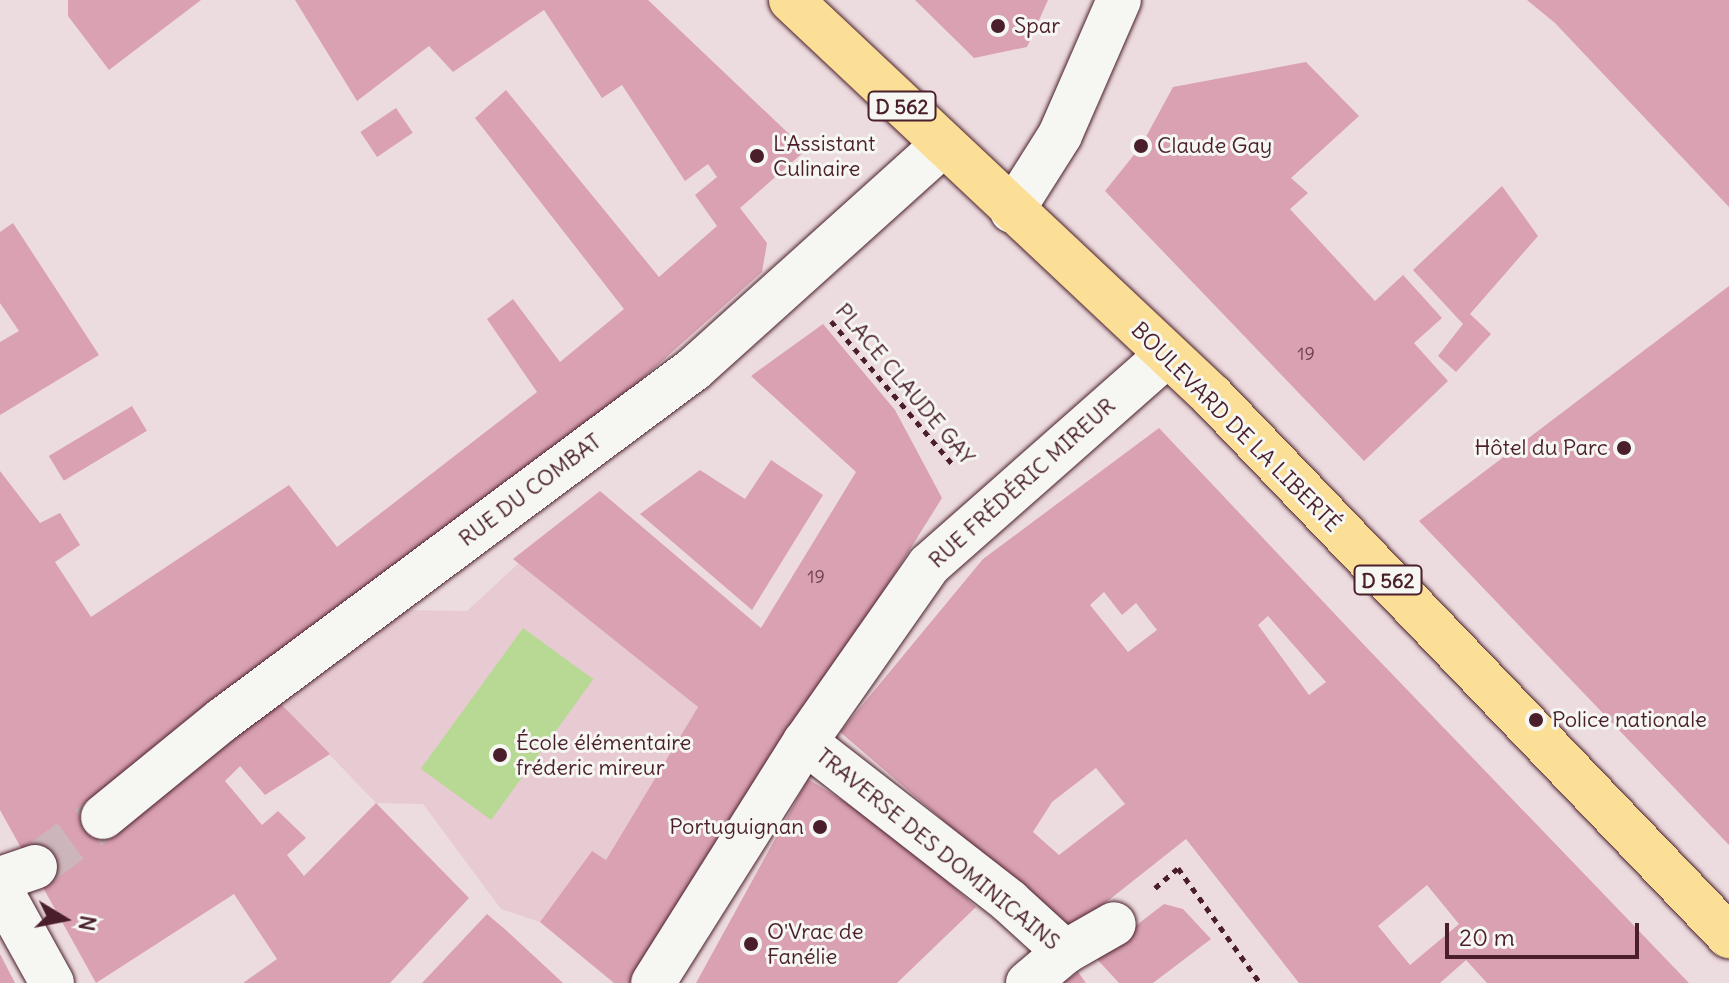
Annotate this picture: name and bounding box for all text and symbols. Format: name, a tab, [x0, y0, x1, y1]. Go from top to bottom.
place label: Spar	[1014, 13, 1060, 39]
marker: Spar	[989, 17, 1007, 35]
road number: D 562	[866, 90, 938, 122]
place label: L'Assistant Culinaire	[773, 130, 875, 182]
place label: Claude Gay	[1157, 133, 1272, 159]
marker: Claude Gay	[1132, 137, 1150, 155]
marker: L'Assistant Culinaire	[748, 147, 766, 165]
street label: PLACE CLAUDE GAY	[830, 298, 980, 470]
street label: BOULEVARD DE LA LIBERTÉ	[1126, 317, 1346, 537]
house number: 19	[1297, 343, 1315, 365]
street label: RUE FRÉDÉRIC MIREUR	[923, 392, 1121, 574]
street label: RUE DU COMBAT	[454, 428, 606, 552]
place label: Hôtel du Parc	[1475, 435, 1608, 461]
marker: Hôtel du Parc	[1615, 439, 1633, 457]
road number: D 562	[1352, 564, 1424, 596]
house number: 19	[807, 566, 825, 588]
place label: Police nationale	[1552, 707, 1707, 733]
marker: Police nationale	[1527, 711, 1545, 729]
place label: École élémentaire fréderic mireur	[516, 729, 691, 780]
street label: TRAVERSE DES DOMINICAINS	[811, 742, 1065, 956]
marker: École élémentaire fréderic mireur	[491, 746, 509, 764]
place label: Portuguignan	[669, 814, 804, 840]
marker: Portuguignan	[811, 818, 829, 836]
north arrow	[24, 879, 104, 959]
scale bar	[1449, 907, 1643, 957]
text: N	[73, 913, 103, 933]
place label: O'Vrac de Fanélie	[767, 918, 864, 970]
text: 20 m	[1459, 922, 1515, 952]
marker: O'Vrac de Fanélie	[742, 935, 760, 953]

